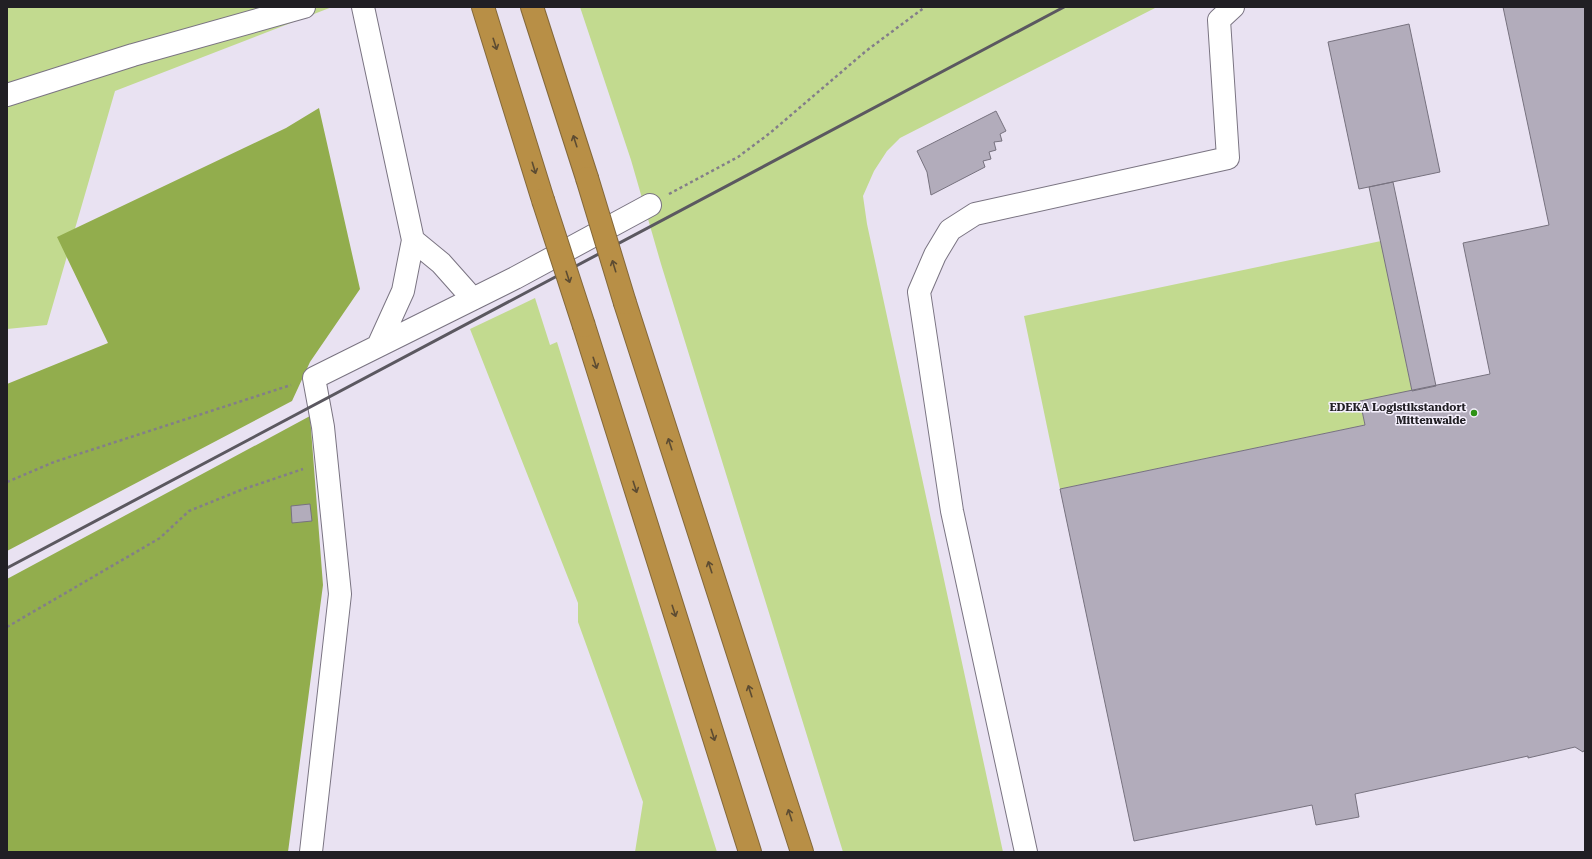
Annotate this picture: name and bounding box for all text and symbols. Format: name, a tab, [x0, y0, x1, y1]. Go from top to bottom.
one-way arrow	[492, 38, 500, 50]
one-way arrow	[571, 135, 578, 148]
one-way arrow	[531, 162, 538, 175]
one-way arrow	[610, 260, 617, 273]
one-way arrow	[565, 270, 572, 283]
one-way arrow	[592, 356, 600, 368]
place label: EDEKA Logistikstandort Mittenwalde	[1329, 401, 1467, 427]
marker: EDEKA Logistikstandort Mittenwalde	[1469, 408, 1479, 418]
one-way arrow	[666, 438, 674, 450]
one-way arrow	[632, 480, 639, 493]
one-way arrow	[706, 561, 713, 574]
one-way arrow	[671, 604, 678, 617]
one-way arrow	[746, 685, 753, 698]
one-way arrow	[710, 728, 717, 741]
one-way arrow	[786, 809, 793, 822]

